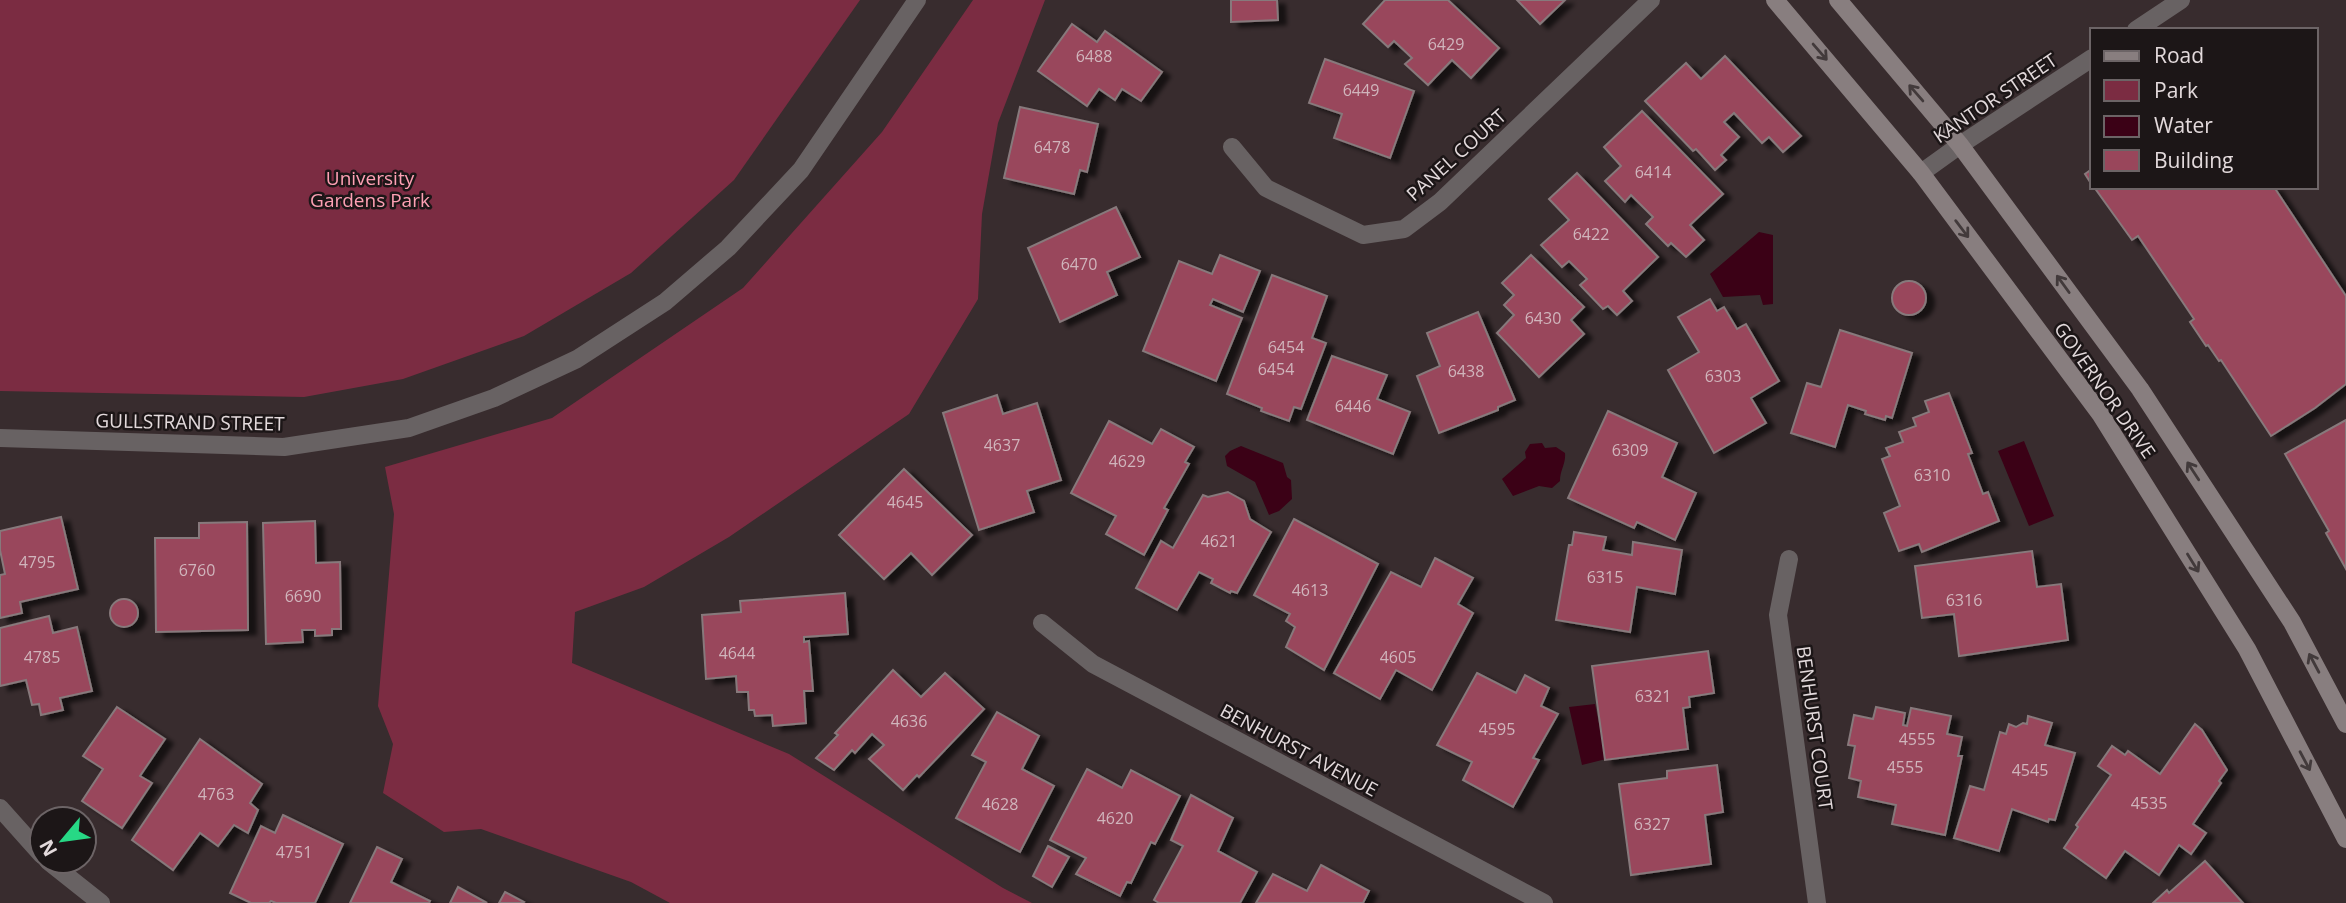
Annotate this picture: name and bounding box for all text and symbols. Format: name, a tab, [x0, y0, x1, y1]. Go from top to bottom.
legend	[2090, 28, 2318, 189]
house number: 6429	[1428, 33, 1464, 55]
text: Road	[2154, 41, 2204, 69]
one-way arrow	[1812, 43, 1828, 61]
house number: 6488	[1076, 45, 1112, 67]
street label: KANTOR STREET	[1928, 47, 2062, 149]
text: Park	[2154, 76, 2198, 104]
house number: 6449	[1343, 79, 1379, 101]
one-way arrow	[1908, 84, 1924, 102]
street label: PANEL COURT	[1401, 103, 1512, 207]
text: Water	[2154, 111, 2213, 139]
house number: 6478	[1034, 136, 1070, 158]
text: Building	[2154, 146, 2233, 174]
house number: 6414	[1635, 161, 1671, 183]
park label: University Gardens Park	[310, 165, 430, 213]
one-way arrow	[1955, 219, 1970, 238]
house number: 6422	[1573, 223, 1609, 245]
house number: 6470	[1061, 253, 1097, 275]
one-way arrow	[2056, 275, 2070, 294]
house number: 6430	[1525, 307, 1561, 329]
street label: GOVERNOR DRIVE	[2048, 317, 2162, 463]
house number: 6454	[1268, 336, 1304, 358]
house number: 6454	[1258, 358, 1294, 380]
house number: 6438	[1448, 360, 1484, 382]
house number: 6303	[1705, 365, 1741, 387]
house number: 6446	[1335, 395, 1371, 417]
street label: GULLSTRAND STREET	[95, 407, 285, 437]
house number: 4637	[984, 434, 1020, 456]
house number: 6309	[1612, 439, 1648, 461]
house number: 4629	[1109, 450, 1145, 472]
one-way arrow	[2186, 461, 2200, 481]
house number: 6310	[1914, 464, 1950, 486]
house number: 4645	[887, 491, 923, 513]
house number: 4621	[1201, 530, 1237, 552]
house number: 4795	[19, 551, 55, 573]
one-way arrow	[2187, 553, 2201, 573]
house number: 6760	[179, 559, 215, 581]
house number: 6315	[1587, 566, 1623, 588]
house number: 4613	[1292, 579, 1328, 601]
house number: 6690	[285, 585, 321, 607]
house number: 6316	[1946, 589, 1982, 611]
house number: 4644	[719, 642, 755, 664]
street label: BENHURST COURT	[1791, 644, 1839, 812]
house number: 4785	[24, 646, 60, 668]
house number: 4605	[1380, 646, 1416, 668]
one-way arrow	[2307, 653, 2320, 674]
house number: 6321	[1635, 685, 1671, 707]
street label: BENHURST AVENUE	[1216, 697, 1382, 803]
house number: 4636	[891, 710, 927, 732]
house number: 4595	[1479, 718, 1515, 740]
house number: 4555	[1899, 728, 1935, 750]
one-way arrow	[2299, 750, 2313, 771]
house number: 4555	[1887, 756, 1923, 778]
house number: 4545	[2012, 759, 2048, 781]
house number: 4763	[198, 783, 234, 805]
house number: 4535	[2131, 792, 2167, 814]
house number: 4628	[982, 793, 1018, 815]
north arrow	[28, 805, 98, 875]
house number: 4620	[1097, 807, 1133, 829]
house number: 6327	[1634, 813, 1670, 835]
text: N	[33, 835, 63, 861]
house number: 4751	[276, 841, 312, 863]

